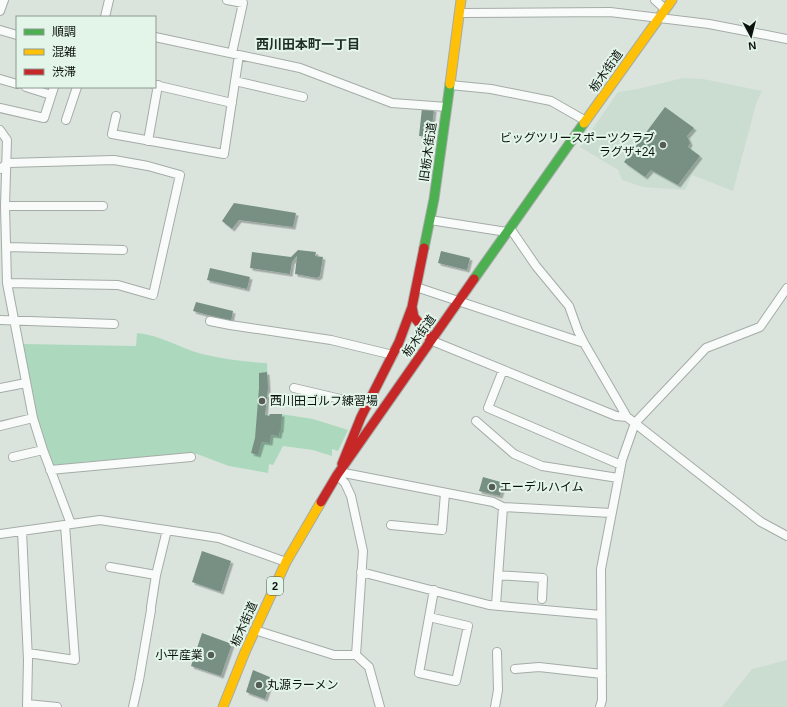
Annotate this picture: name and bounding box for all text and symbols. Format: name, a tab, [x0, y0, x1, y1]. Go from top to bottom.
legend	[16, 16, 156, 88]
north arrow	[731, 16, 771, 56]
text: 順調	[52, 25, 76, 39]
district label: 西川田本町一丁目	[256, 37, 360, 52]
text: N	[747, 39, 757, 52]
text: 混雑	[52, 45, 76, 59]
street label: 栃木街道	[586, 47, 626, 95]
text: 渋滞	[52, 65, 76, 79]
street label: 旧栃木街道	[417, 121, 439, 183]
place label: ビッグツリースポーツクラブ ラグザ+24	[500, 131, 655, 159]
marker: ビッグツリースポーツクラブ ラグザ+24	[658, 140, 668, 150]
street label: 栃木街道	[399, 312, 439, 360]
place label: 西川田ゴルフ練習場	[270, 394, 378, 408]
marker: 西川田ゴルフ練習場	[257, 396, 267, 406]
place label: エーデルハイム	[500, 480, 584, 494]
marker: エーデルハイム	[487, 482, 497, 492]
road number: 2	[267, 577, 283, 595]
street label: 栃木街道	[228, 599, 260, 649]
place label: 小平産業	[155, 648, 203, 662]
marker: 小平産業	[206, 650, 216, 660]
place label: 丸源ラーメン	[267, 678, 339, 692]
marker: 丸源ラーメン	[254, 680, 264, 690]

